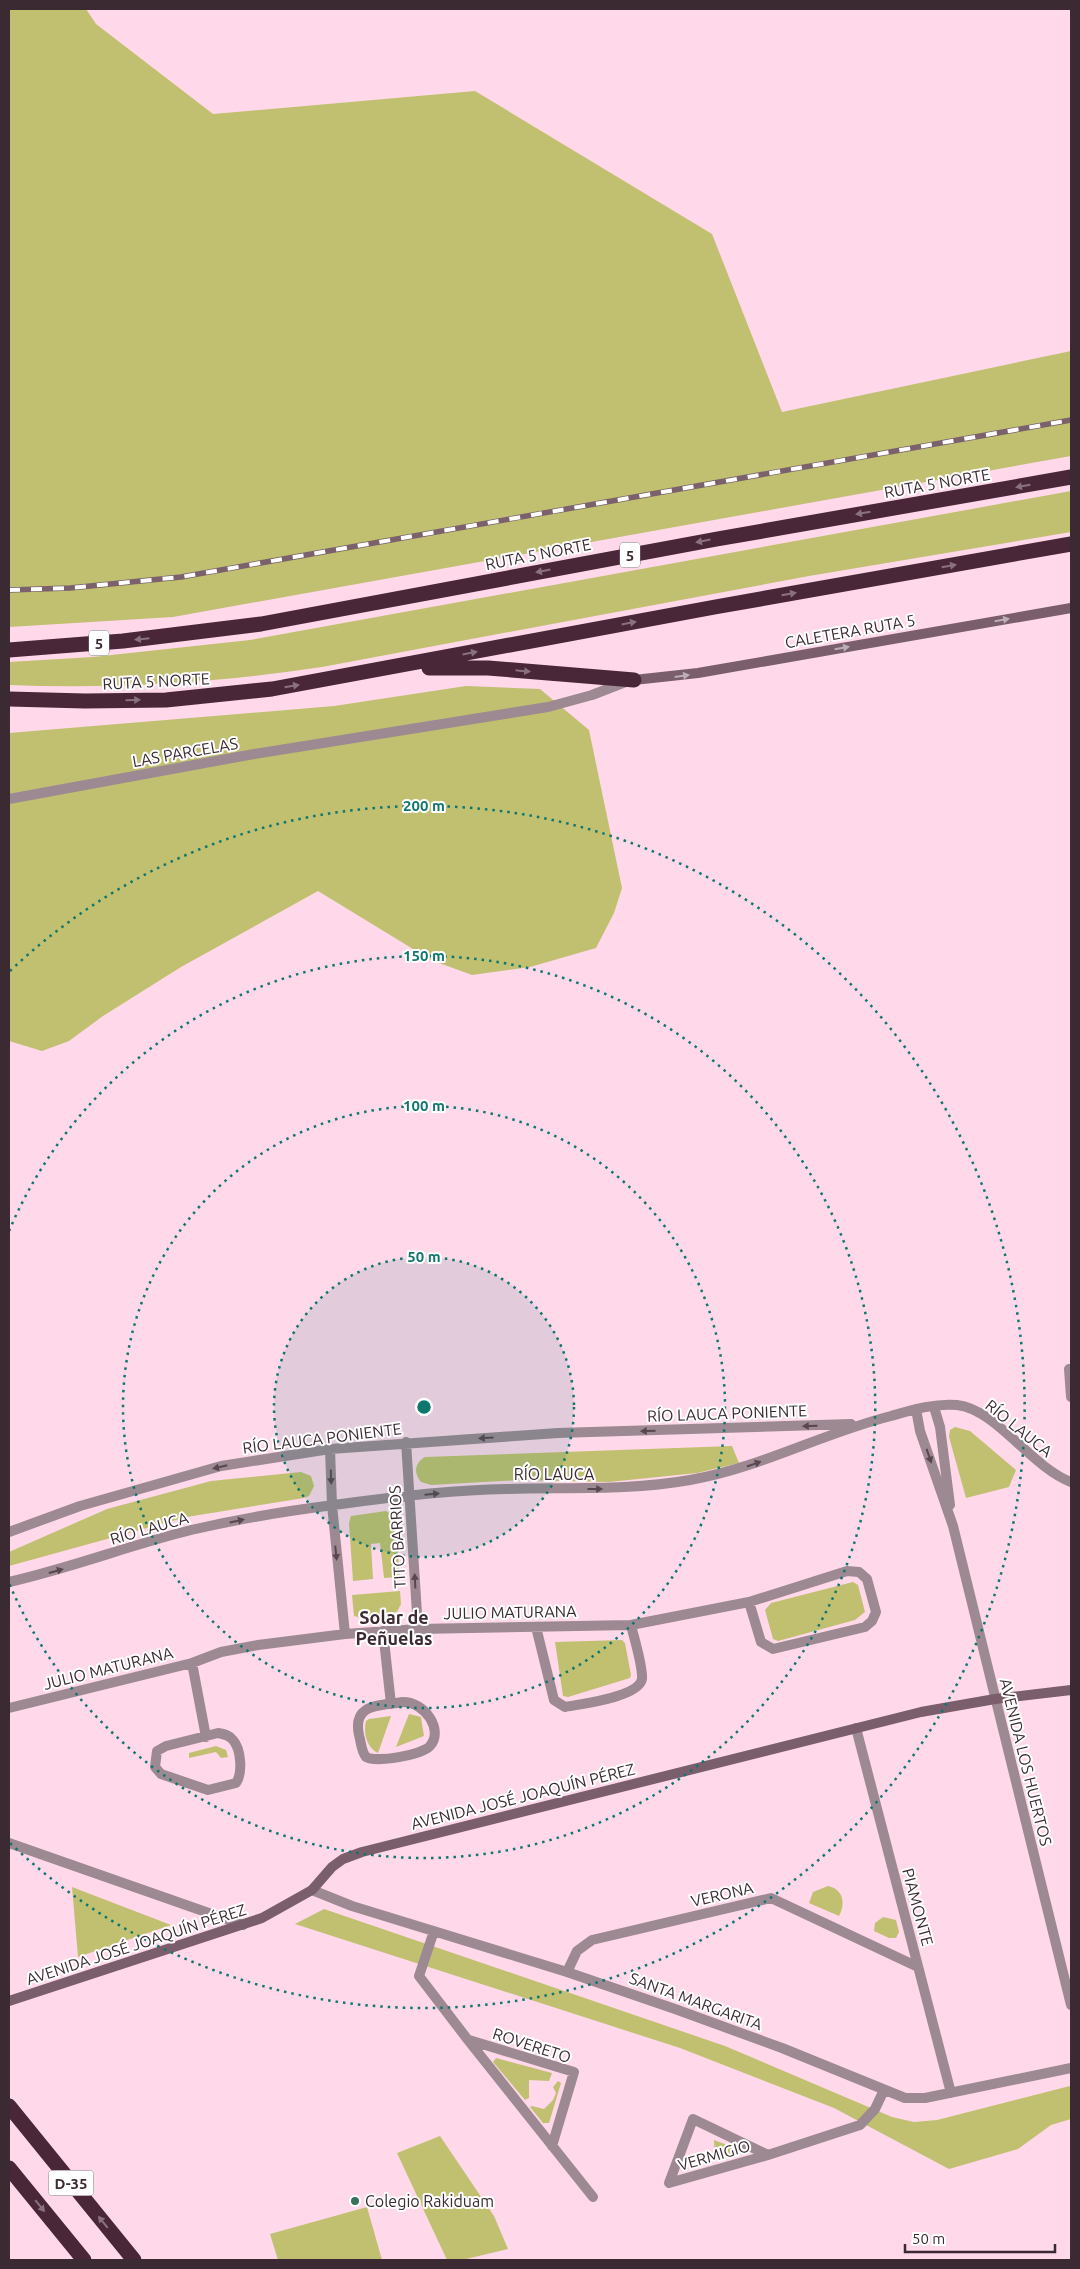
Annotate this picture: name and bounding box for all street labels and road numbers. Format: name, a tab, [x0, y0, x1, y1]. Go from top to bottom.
street label: RUTA 5 NORTE	[883, 465, 991, 501]
street label: RUTA 5 NORTE	[484, 535, 592, 573]
road number: 5	[620, 542, 640, 568]
street label: CALETERA RUTA 5	[783, 611, 917, 651]
road number: 5	[89, 630, 109, 656]
street label: RUTA 5 NORTE	[102, 669, 210, 693]
street label: LAS PARCELAS	[131, 734, 239, 770]
street label: RÍO LAUCA	[982, 1394, 1058, 1461]
street label: RÍO LAUCA PONIENTE	[647, 1399, 807, 1425]
street label: RÍO LAUCA PONIENTE	[241, 1417, 403, 1457]
street label: RÍO LAUCA	[514, 1463, 595, 1483]
street label: TITO BARRIOS	[385, 1485, 409, 1589]
street label: RÍO LAUCA	[107, 1506, 191, 1548]
street label: JULIO MATURANA	[443, 1602, 577, 1622]
street label: JULIO MATURANA	[41, 1643, 175, 1693]
street label: AVENIDA LOS HUERTOS	[996, 1676, 1056, 1848]
street label: AVENIDA JOSÉ JOAQUÍN PÉREZ	[409, 1757, 637, 1833]
street label: PIAMONTE	[899, 1866, 937, 1948]
street label: VERONA	[689, 1878, 755, 1910]
street label: AVENIDA JOSÉ JOAQUÍN PÉREZ	[23, 1898, 248, 1988]
street label: SANTA MARGARITA	[627, 1969, 765, 2034]
street label: ROVERETO	[491, 2024, 573, 2066]
street label: VERMIGIO	[676, 2136, 752, 2174]
road number: D-35	[48, 2170, 94, 2196]

